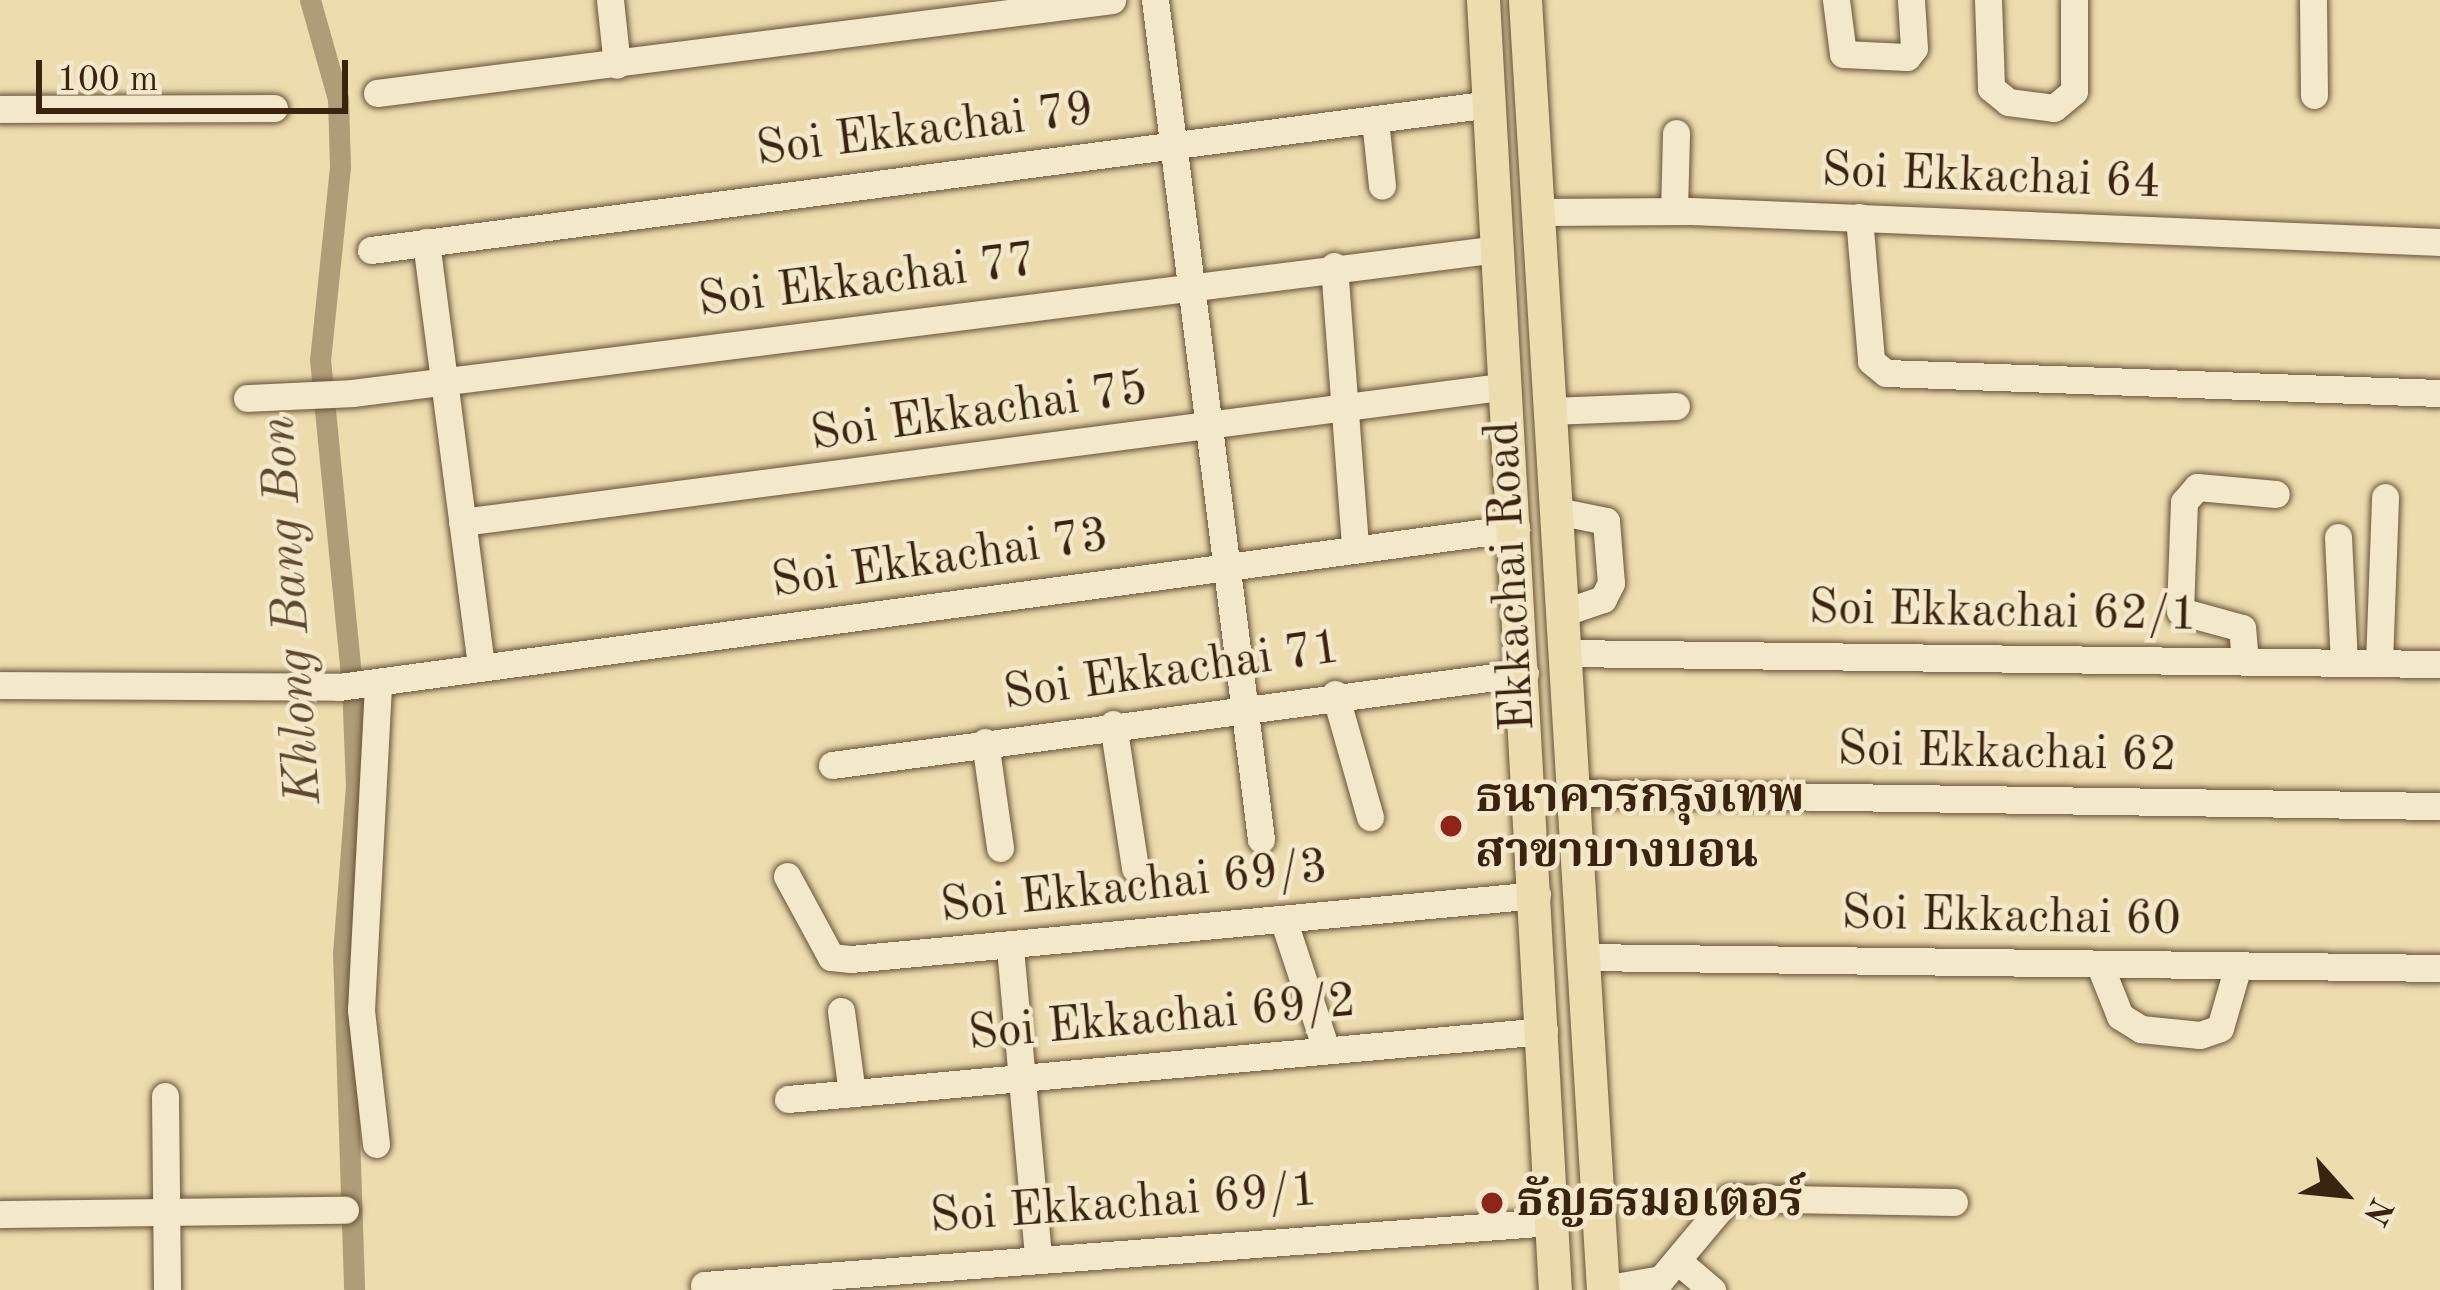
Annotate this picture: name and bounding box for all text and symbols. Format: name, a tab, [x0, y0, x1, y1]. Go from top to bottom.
scale bar	[42, 36, 354, 110]
text: 100 m	[57, 63, 158, 99]
street label: Soi Ekkachai 79	[753, 82, 1097, 180]
street label: Soi Ekkachai 64	[1820, 143, 2162, 213]
street label: Soi Ekkachai 77	[695, 233, 1039, 331]
street label: Soi Ekkachai 75	[807, 361, 1151, 465]
water label: Khlong Bang Bon	[249, 414, 337, 806]
street label: Ekkachai Road	[1475, 419, 1549, 733]
street label: Soi Ekkachai 73	[768, 508, 1112, 612]
street label: Soi Ekkachai 62/1	[1808, 581, 2198, 645]
street label: Soi Ekkachai 71	[1000, 620, 1344, 724]
street label: Soi Ekkachai 62	[1837, 722, 2177, 786]
place label: ธนาคารกรุงเทพ สาขาบางบอน	[1475, 769, 1805, 882]
marker: ธนาคารกรุงเทพ สาขาบางบอน	[1438, 813, 1464, 839]
street label: Soi Ekkachai 69/3	[938, 839, 1330, 937]
street label: Soi Ekkachai 60	[1841, 886, 2181, 950]
street label: Soi Ekkachai 69/2	[966, 973, 1358, 1065]
north arrow	[2284, 1134, 2404, 1254]
street label: Soi Ekkachai 69/1	[928, 1163, 1320, 1247]
place label: ธัญธรมอเตอร์	[1516, 1174, 1803, 1232]
marker: ธัญธรมอเตอร์	[1479, 1190, 1505, 1216]
text: N	[2356, 1192, 2397, 1229]

